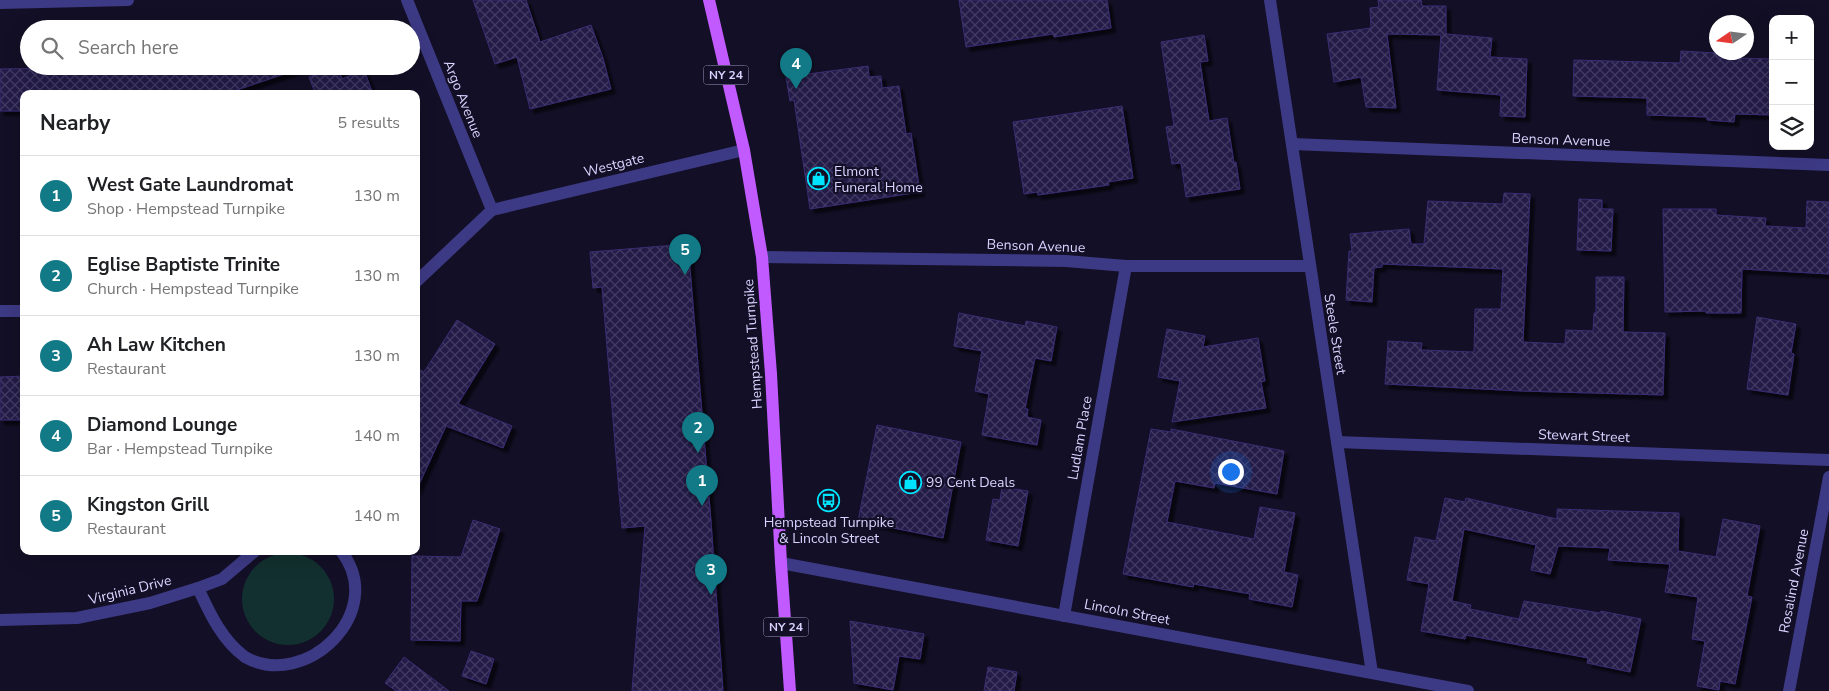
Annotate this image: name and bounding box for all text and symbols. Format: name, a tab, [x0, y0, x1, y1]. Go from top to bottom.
north arrow	[1709, 15, 1754, 60]
map controls	[1769, 15, 1814, 150]
button: +	[1769, 15, 1814, 60]
search box	[20, 20, 420, 75]
icon: search	[38, 34, 66, 62]
text: Search here	[78, 35, 179, 61]
pin: 4	[780, 48, 812, 89]
street label: Argo Avenue	[439, 57, 487, 141]
button: −	[1769, 60, 1814, 105]
road number: NY 24	[704, 66, 748, 84]
button: layers	[1769, 105, 1814, 150]
text: Nearby	[40, 109, 110, 137]
text: 5 results	[338, 112, 400, 134]
street label: Benson Avenue	[1511, 129, 1611, 151]
street label: Westgate	[582, 148, 646, 182]
place label: Elmont Funeral Home	[834, 162, 923, 197]
shop icon: Elmont Funeral Home	[806, 167, 830, 191]
text: West Gate Laundromat	[87, 172, 293, 198]
text: 1	[51, 185, 61, 207]
text: 130 m	[353, 185, 400, 207]
text: Shop · Hempstead Turnpike	[87, 198, 285, 220]
pin: 5	[669, 234, 701, 275]
street label: Benson Avenue	[986, 235, 1086, 257]
text: Eglise Baptiste Trinite	[87, 252, 280, 278]
text: 2	[51, 265, 61, 287]
text: 130 m	[353, 265, 400, 287]
text: Church · Hempstead Turnpike	[87, 278, 299, 300]
street label: Hempstead Turnpike	[739, 278, 767, 410]
street label: Steele Street	[1319, 292, 1351, 376]
text: Ah Law Kitchen	[87, 332, 226, 358]
text: 3	[51, 345, 61, 367]
text: 130 m	[353, 345, 400, 367]
text: Restaurant	[87, 358, 166, 380]
street label: Ludlam Place	[1063, 395, 1097, 481]
text: Diamond Lounge	[87, 412, 237, 438]
pin: 2	[682, 412, 714, 453]
text: 4	[51, 425, 61, 447]
text: 140 m	[353, 425, 400, 447]
street label: Stewart Street	[1538, 425, 1630, 447]
text: Bar · Hempstead Turnpike	[87, 438, 273, 460]
your location	[1218, 459, 1244, 485]
pin: 1	[686, 465, 718, 506]
shop icon: 99 Cent Deals	[898, 470, 922, 494]
place label: 99 Cent Deals	[926, 473, 1016, 492]
bus stop icon: Hempstead Turnpike & Lincoln Street	[817, 488, 841, 512]
text: Kingston Grill	[87, 492, 209, 518]
text: 5	[51, 505, 61, 527]
text: 140 m	[353, 505, 400, 527]
place label: Hempstead Turnpike & Lincoln Street	[764, 513, 894, 548]
text: Restaurant	[87, 518, 166, 540]
street label: Rosalind Avenue	[1775, 527, 1813, 635]
pin: 3	[695, 554, 727, 595]
street label: Virginia Drive	[86, 571, 173, 610]
street label: Lincoln Street	[1083, 594, 1172, 630]
road number: NY 24	[764, 618, 808, 636]

